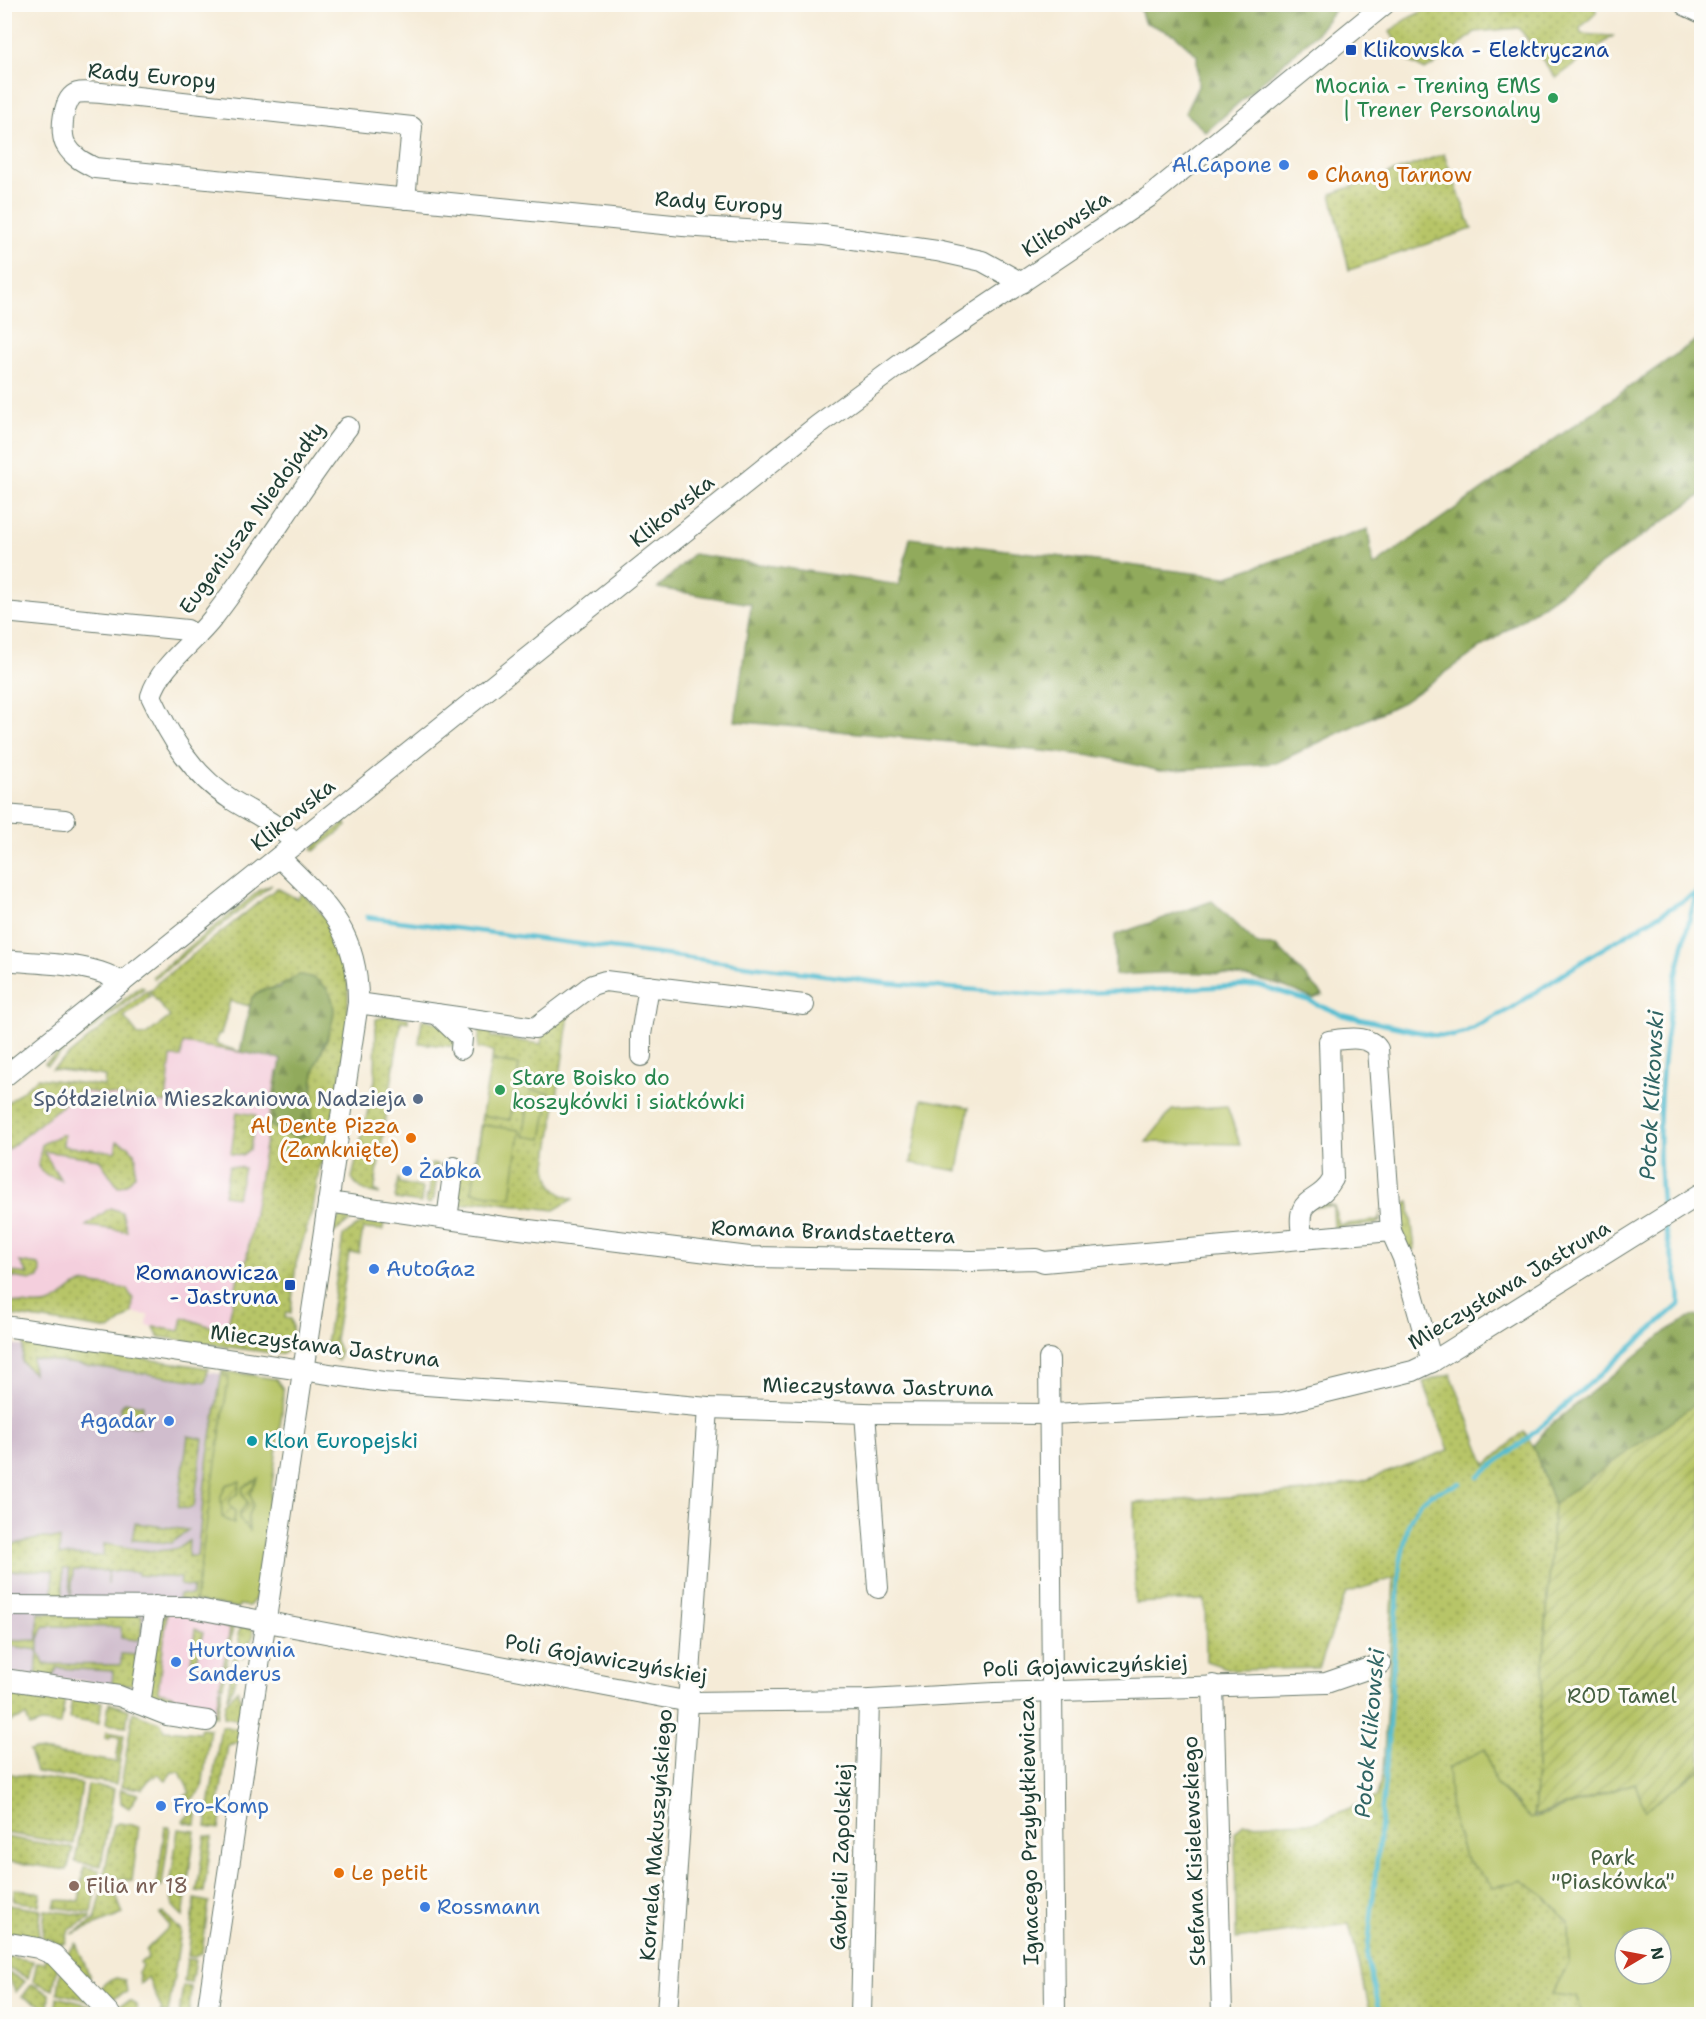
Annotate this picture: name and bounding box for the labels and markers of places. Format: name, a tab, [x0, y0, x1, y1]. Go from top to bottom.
place label: Klikowska - Elektryczna	[1363, 36, 1609, 64]
marker: Klikowska - Elektryczna	[1344, 43, 1358, 57]
place label: Mocnia - Trening EMS | Trener Personalny	[1315, 72, 1541, 124]
marker: Mocnia - Trening EMS | Trener Personalny	[1546, 91, 1560, 105]
place label: Al.Capone	[1171, 151, 1272, 179]
marker: Al.Capone	[1277, 158, 1291, 172]
place label: Chang Tarnow	[1325, 161, 1472, 189]
marker: Chang Tarnow	[1306, 168, 1320, 182]
place label: Stare Boisko do koszykówki i siatkówki	[512, 1064, 745, 1116]
marker: Stare Boisko do koszykówki i siatkówki	[493, 1083, 507, 1097]
place label: Spółdzielnia Mieszkaniowa Nadzieja	[33, 1085, 406, 1113]
marker: Spółdzielnia Mieszkaniowa Nadzieja	[411, 1092, 425, 1106]
place label: Al Dente Pizza (Zamknięte)	[250, 1112, 399, 1164]
marker: Al Dente Pizza (Zamknięte)	[404, 1131, 418, 1145]
place label: Żabka	[419, 1157, 481, 1185]
marker: Żabka	[400, 1164, 414, 1178]
place label: AutoGaz	[386, 1255, 476, 1283]
place label: Romanowicza - Jastruna	[136, 1259, 278, 1311]
marker: AutoGaz	[367, 1262, 381, 1276]
marker: Romanowicza - Jastruna	[283, 1278, 297, 1292]
place label: Agadar	[80, 1407, 157, 1435]
marker: Agadar	[162, 1414, 176, 1428]
place label: Klon Europejski	[264, 1427, 418, 1455]
marker: Klon Europejski	[245, 1434, 259, 1448]
place label: Hurtownia Sanderus	[188, 1636, 295, 1688]
marker: Hurtownia Sanderus	[169, 1655, 183, 1669]
place label: Fro-Komp	[173, 1792, 269, 1820]
marker: Fro-Komp	[154, 1799, 168, 1813]
place label: Le petit	[351, 1859, 428, 1887]
marker: Le petit	[332, 1866, 346, 1880]
place label: Filia nr 18	[86, 1872, 188, 1900]
marker: Filia nr 18	[67, 1879, 81, 1893]
place label: Rossmann	[437, 1893, 540, 1921]
marker: Rossmann	[418, 1900, 432, 1914]

